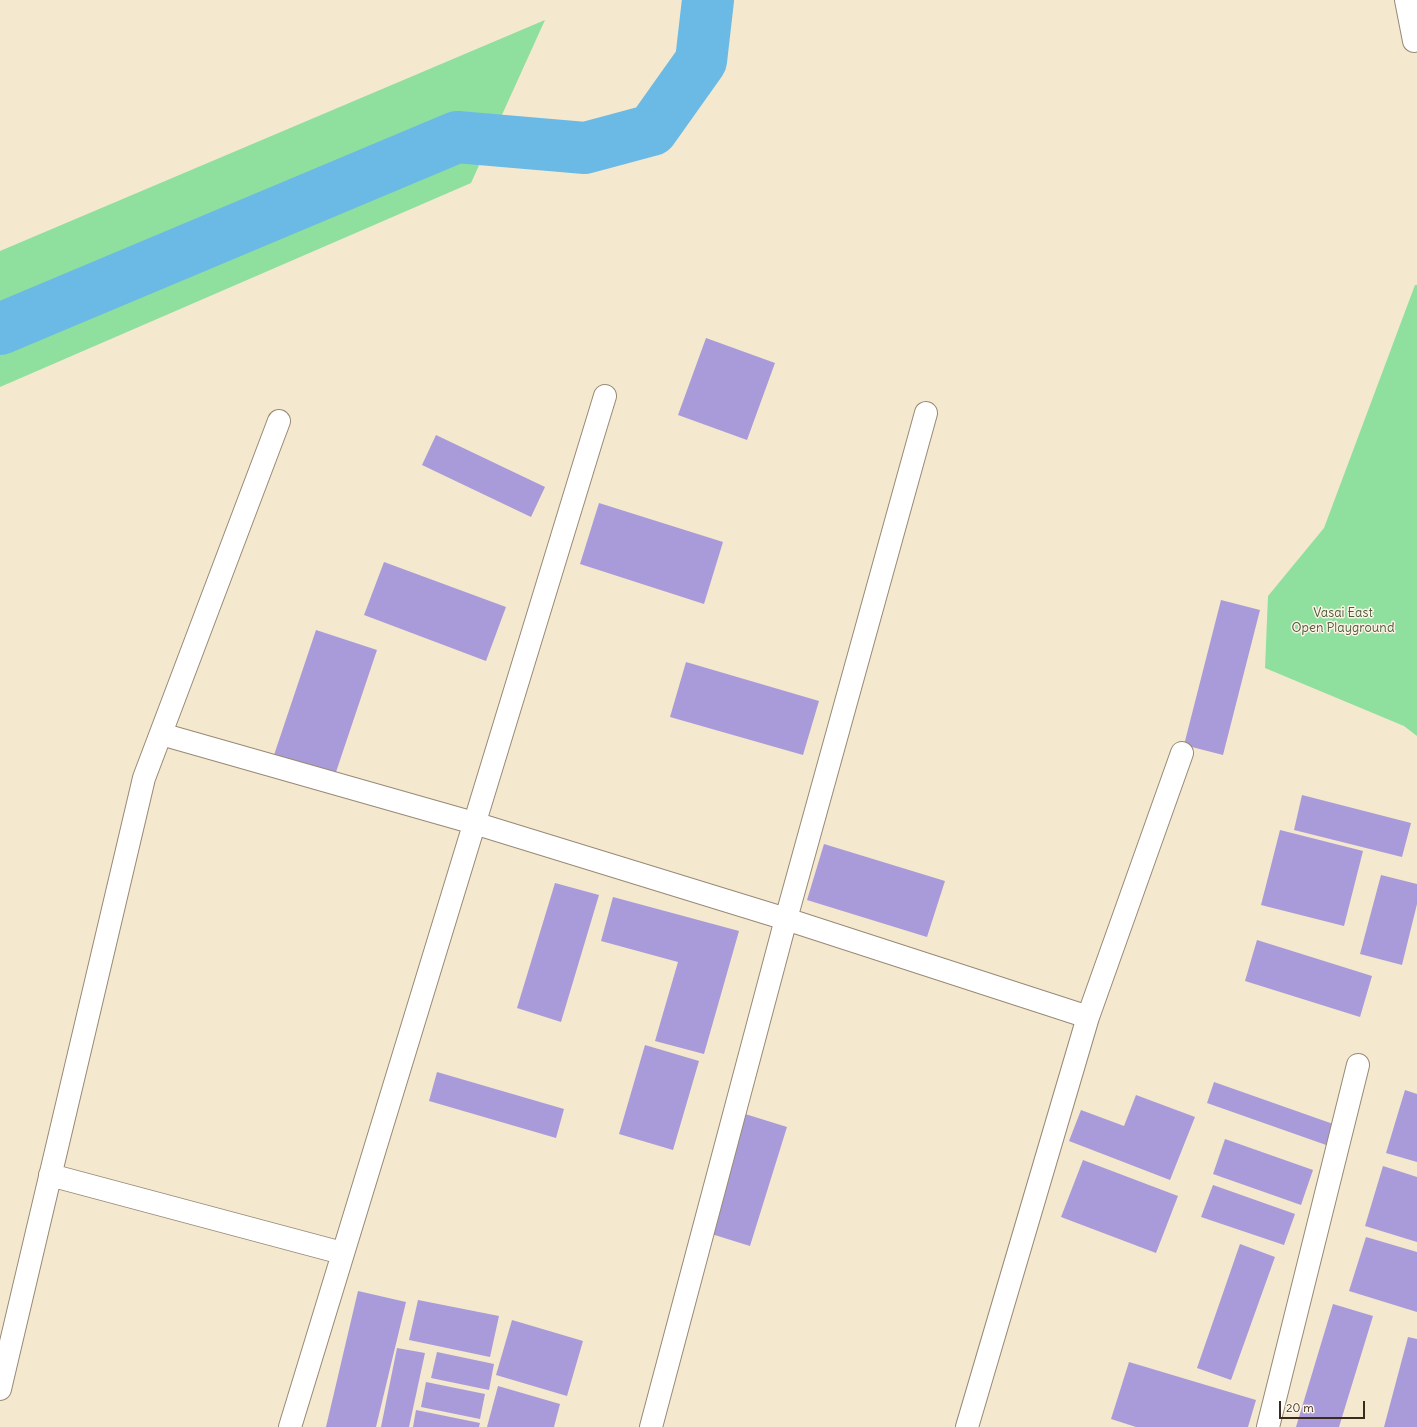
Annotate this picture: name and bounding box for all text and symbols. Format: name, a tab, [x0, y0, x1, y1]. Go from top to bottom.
park label: Vasai East Open Playground	[1291, 605, 1395, 636]
scale bar	[1281, 1393, 1367, 1419]
text: 20 m	[1286, 1400, 1314, 1415]

